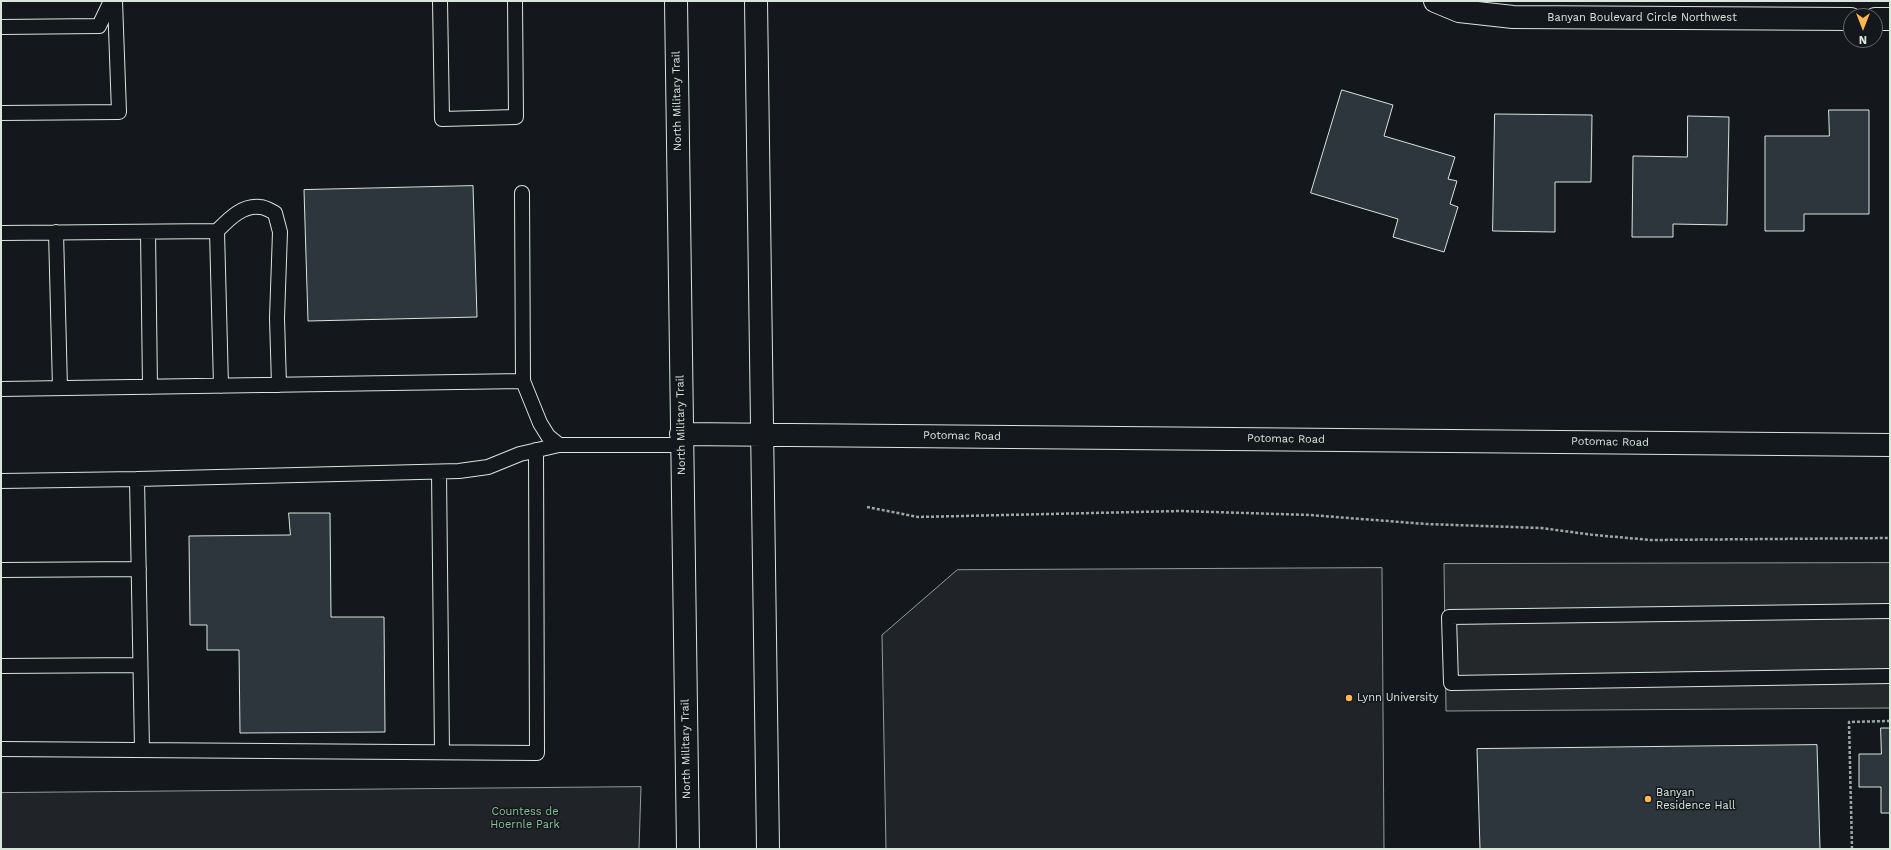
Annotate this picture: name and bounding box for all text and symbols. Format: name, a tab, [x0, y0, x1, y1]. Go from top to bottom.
north arrow	[1843, 8, 1883, 48]
street label: Banyan Boulevard Circle Northwest	[1547, 11, 1737, 25]
text: N	[1859, 33, 1867, 46]
street label: North Military Trail	[670, 51, 684, 151]
street label: North Military Trail	[674, 375, 688, 475]
street label: Potomac Road	[923, 429, 1001, 443]
street label: Potomac Road	[1247, 432, 1325, 446]
street label: Potomac Road	[1571, 435, 1649, 449]
place label: Lynn University	[1357, 691, 1438, 705]
marker: Lynn University	[1344, 693, 1354, 703]
street label: North Military Trail	[679, 699, 693, 799]
place label: Banyan Residence Hall	[1656, 786, 1735, 812]
marker: Banyan Residence Hall	[1643, 794, 1653, 804]
park label: Countess de Hoernle Park	[490, 805, 560, 831]

